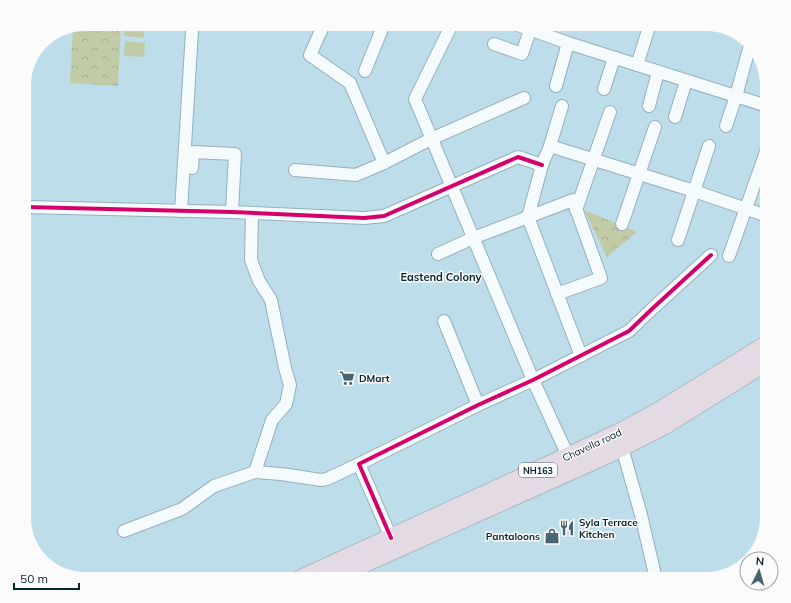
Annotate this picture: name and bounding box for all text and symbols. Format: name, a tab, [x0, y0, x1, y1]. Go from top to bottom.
district label: Eastend Colony	[401, 270, 482, 284]
supermarket icon: DMart	[338, 369, 356, 387]
place label: DMart	[359, 372, 390, 385]
street label: Chavella road	[560, 426, 624, 464]
road number: NH163	[519, 463, 557, 477]
place label: Syla Terrace Kitchen	[579, 516, 638, 541]
restaurant icon: Syla Terrace Kitchen	[558, 519, 576, 537]
shop icon: Pantaloons	[543, 527, 561, 545]
place label: Pantaloons	[486, 530, 540, 543]
north arrow	[739, 551, 779, 591]
text: N	[755, 554, 765, 568]
scale bar	[14, 565, 79, 591]
text: 50 m	[20, 571, 48, 586]

